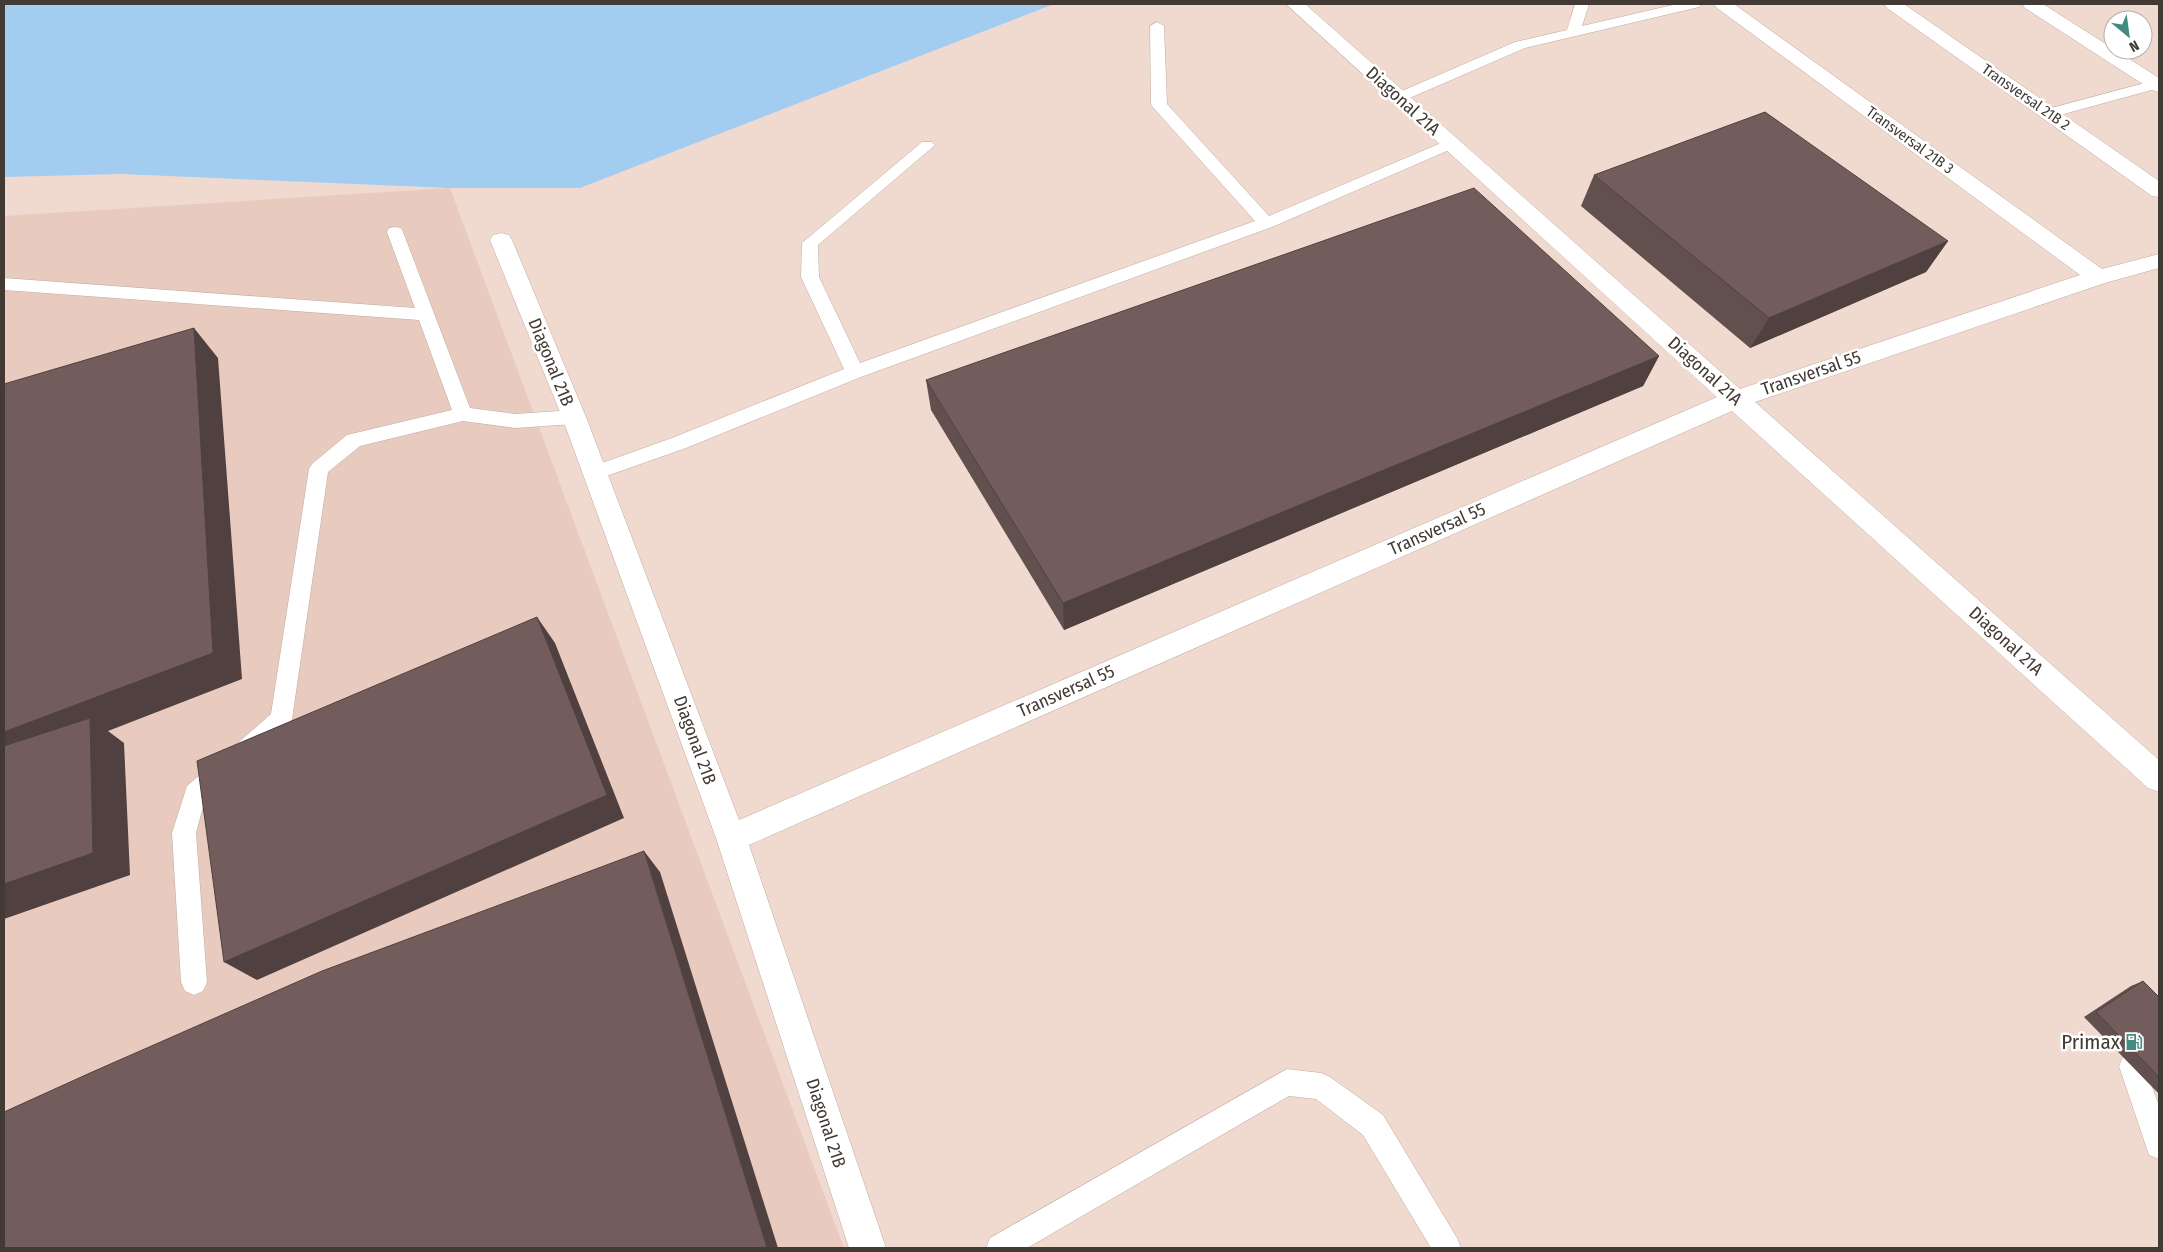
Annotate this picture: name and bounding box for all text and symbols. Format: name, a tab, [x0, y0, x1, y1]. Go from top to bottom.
north arrow	[2103, 10, 2153, 60]
text: N	[2126, 36, 2142, 55]
street label: Transversal 21B 2	[1979, 60, 2074, 134]
street label: Diagonal 21A	[1361, 62, 1445, 140]
street label: Transversal 21B 3	[1863, 102, 1957, 178]
street label: Diagonal 21B	[523, 315, 579, 409]
street label: Diagonal 21A	[1663, 332, 1747, 410]
street label: Transversal 55	[1758, 346, 1864, 400]
street label: Transversal 55	[1385, 498, 1489, 560]
street label: Diagonal 21A	[1964, 602, 2048, 680]
street label: Transversal 55	[1014, 660, 1118, 722]
street label: Diagonal 21B	[669, 693, 721, 788]
place label: Primax	[2061, 1029, 2121, 1055]
fuel station icon: Primax	[2124, 1032, 2144, 1052]
street label: Diagonal 21B	[801, 1075, 851, 1171]

